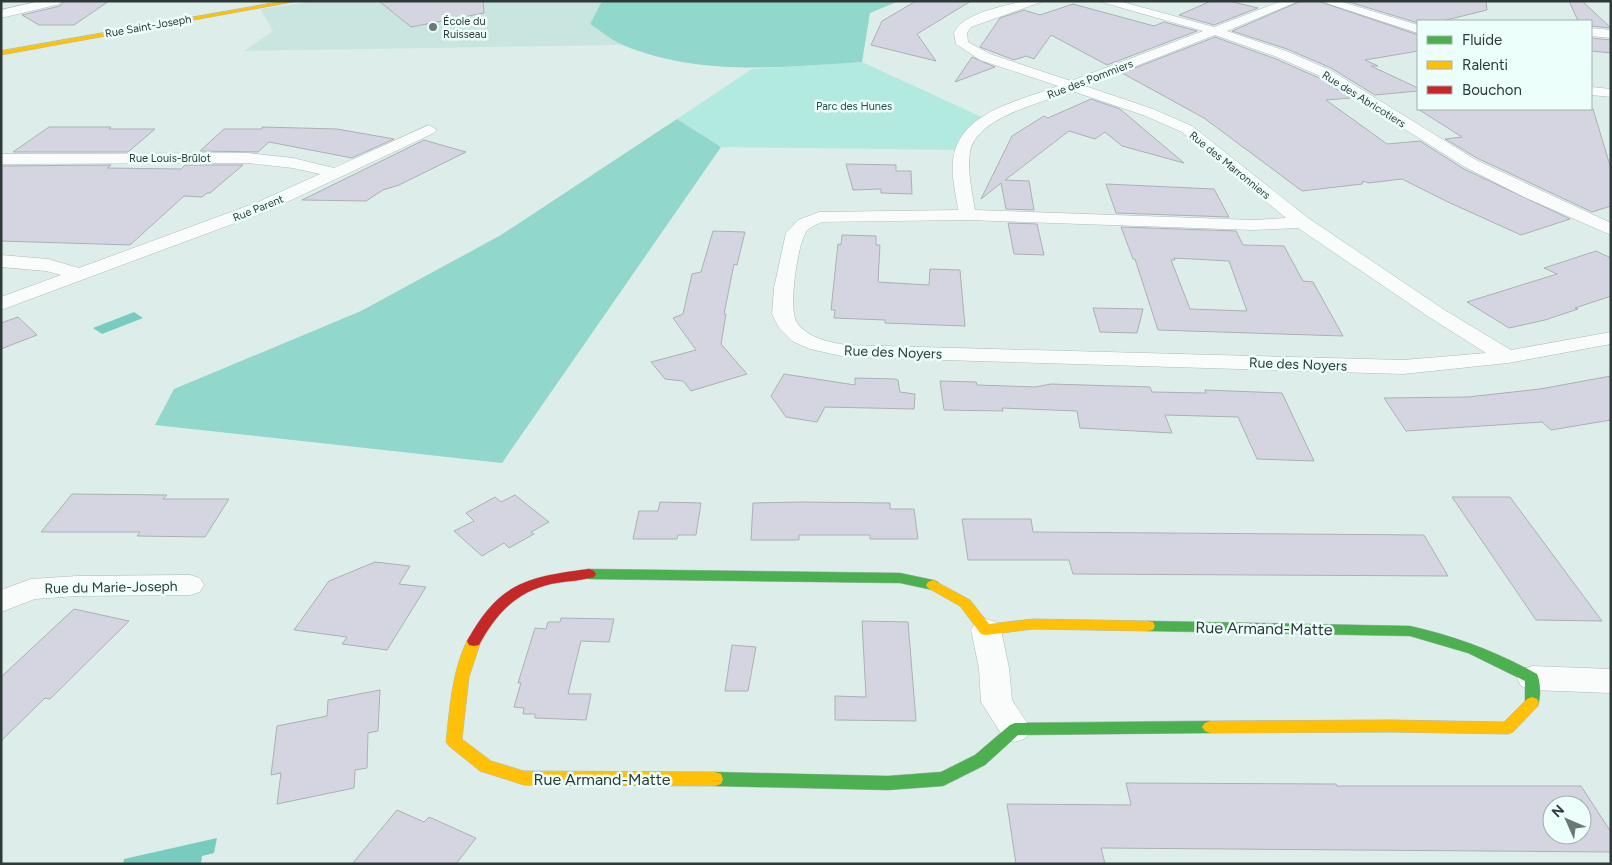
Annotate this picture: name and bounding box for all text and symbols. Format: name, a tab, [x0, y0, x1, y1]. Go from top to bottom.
street label: Rue Saint-Joseph	[104, 13, 192, 40]
place label: École du Ruisseau	[443, 15, 487, 41]
legend	[1417, 20, 1592, 110]
marker: École du Ruisseau	[427, 21, 439, 33]
text: Fluide	[1462, 31, 1502, 49]
text: Ralenti	[1462, 56, 1508, 74]
street label: Rue des Pommiers	[1045, 57, 1135, 102]
street label: Rue des Abricotiers	[1320, 68, 1408, 130]
text: Bouchon	[1462, 81, 1522, 99]
park label: Parc des Hunes	[816, 100, 892, 113]
street label: Rue des Marronniers	[1187, 129, 1273, 202]
street label: Rue Louis-Brûlot	[129, 152, 211, 165]
street label: Rue Parent	[231, 192, 285, 225]
street label: Rue des Noyers	[844, 342, 942, 363]
street label: Rue des Noyers	[1249, 354, 1347, 375]
street label: Rue du Marie-Joseph	[44, 578, 178, 597]
street label: Rue Armand-Matte	[1195, 618, 1333, 639]
street label: Rue Armand-Matte	[533, 770, 671, 789]
north arrow	[1542, 795, 1592, 845]
text: N	[1548, 801, 1568, 821]

